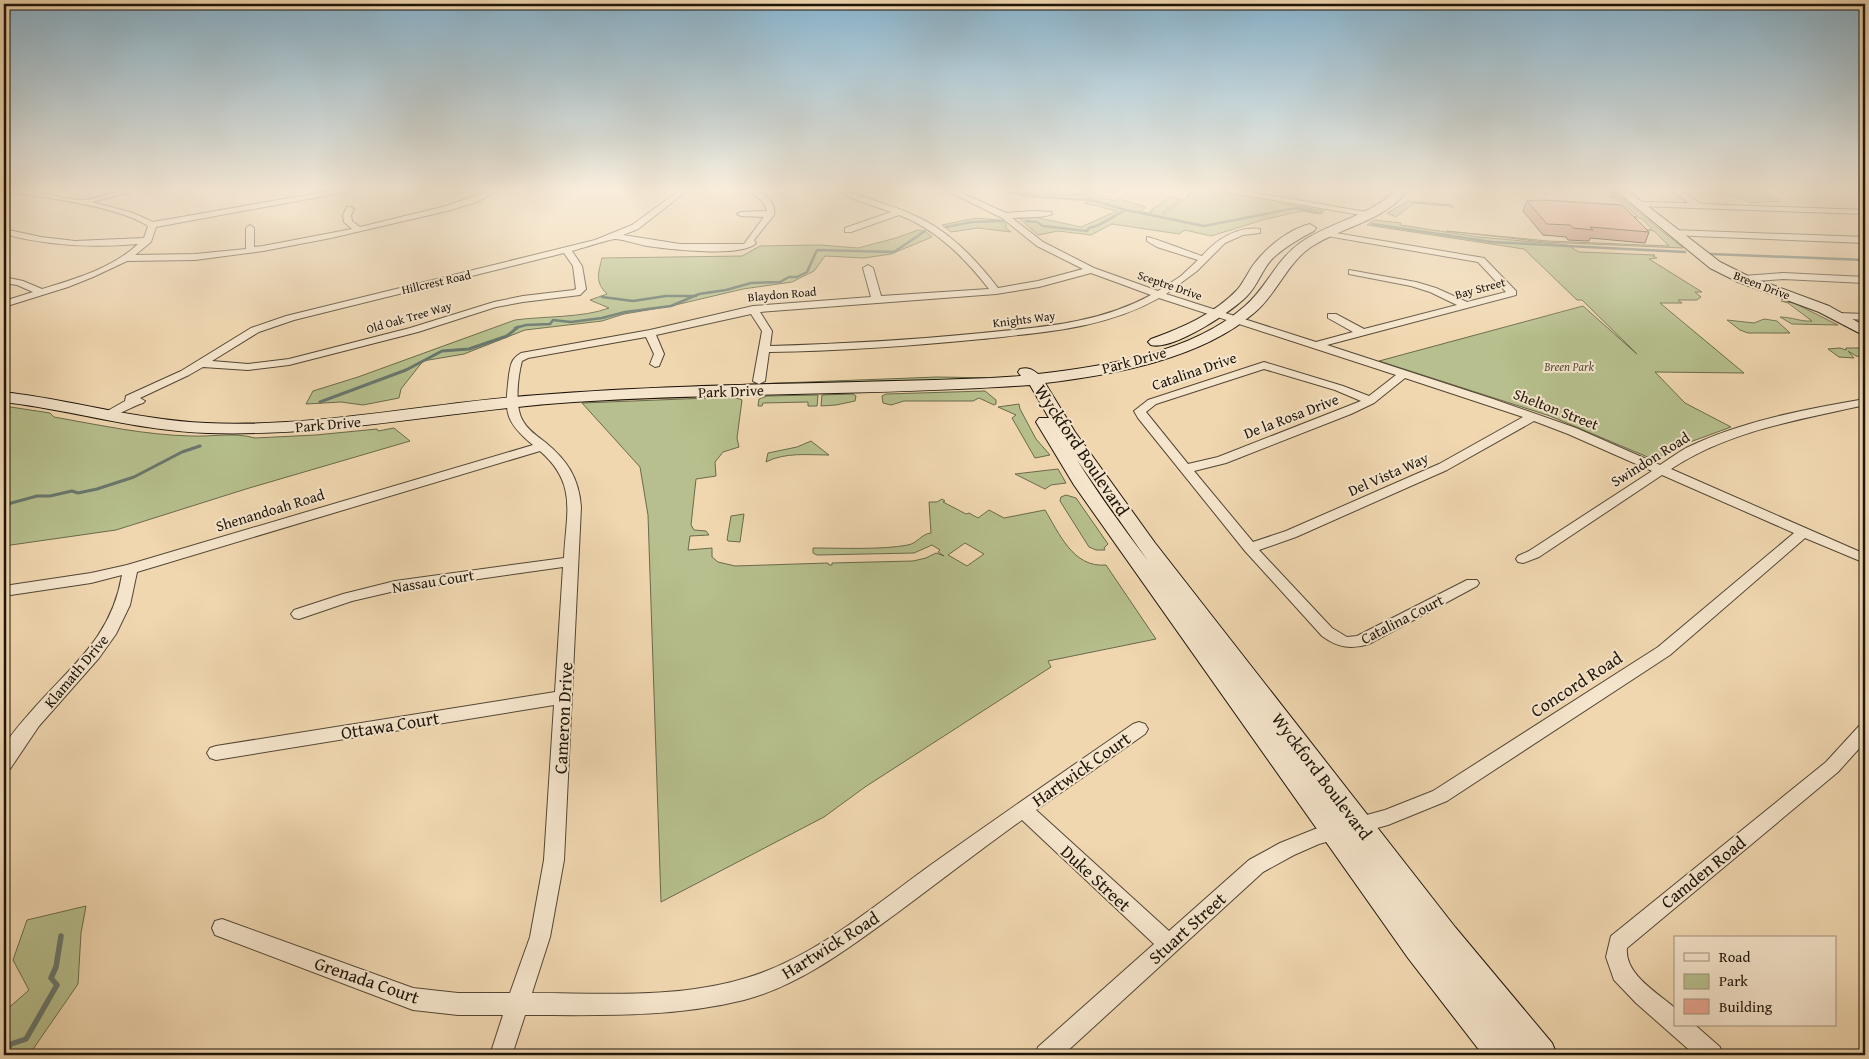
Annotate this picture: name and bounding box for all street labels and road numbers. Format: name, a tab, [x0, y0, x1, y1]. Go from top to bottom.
street label: Hillcrest Road	[400, 266, 473, 298]
street label: Sceptre Drive	[1135, 266, 1205, 304]
street label: Breen Drive	[1731, 266, 1793, 304]
street label: Bay Street	[1453, 273, 1508, 303]
street label: Blaydon Road	[747, 282, 818, 305]
street label: Old Oak Tree Way	[364, 297, 454, 337]
street label: Knights Way	[992, 307, 1056, 331]
street label: Park Drive	[1099, 341, 1169, 379]
street label: Catalina Drive	[1149, 347, 1239, 395]
street label: Park Drive	[698, 379, 764, 403]
street label: Wyckford Boulevard	[1028, 379, 1136, 521]
street label: Shelton Street	[1510, 383, 1602, 435]
street label: De la Rosa Drive	[1240, 388, 1342, 444]
street label: Park Drive	[294, 411, 362, 437]
street label: Swindon Road	[1607, 426, 1693, 492]
street label: Del Vista Way	[1344, 447, 1432, 501]
street label: Shenandoah Road	[213, 483, 327, 537]
street label: Nassau Court	[391, 564, 476, 598]
street label: Catalina Court	[1357, 589, 1448, 649]
street label: Klamath Drive	[39, 630, 113, 712]
street label: Concord Road	[1525, 644, 1628, 724]
street label: Cameron Drive	[547, 661, 579, 775]
street label: Ottawa Court	[339, 704, 442, 746]
street label: Wyckford Boulevard	[1265, 707, 1379, 846]
street label: Hartwick Court	[1026, 724, 1137, 813]
street label: Camden Road	[1655, 829, 1752, 915]
street label: Duke Street	[1055, 838, 1138, 918]
street label: Stuart Street	[1142, 885, 1232, 970]
street label: Hartwick Road	[776, 904, 884, 986]
street label: Grenada Court	[311, 949, 424, 1011]

